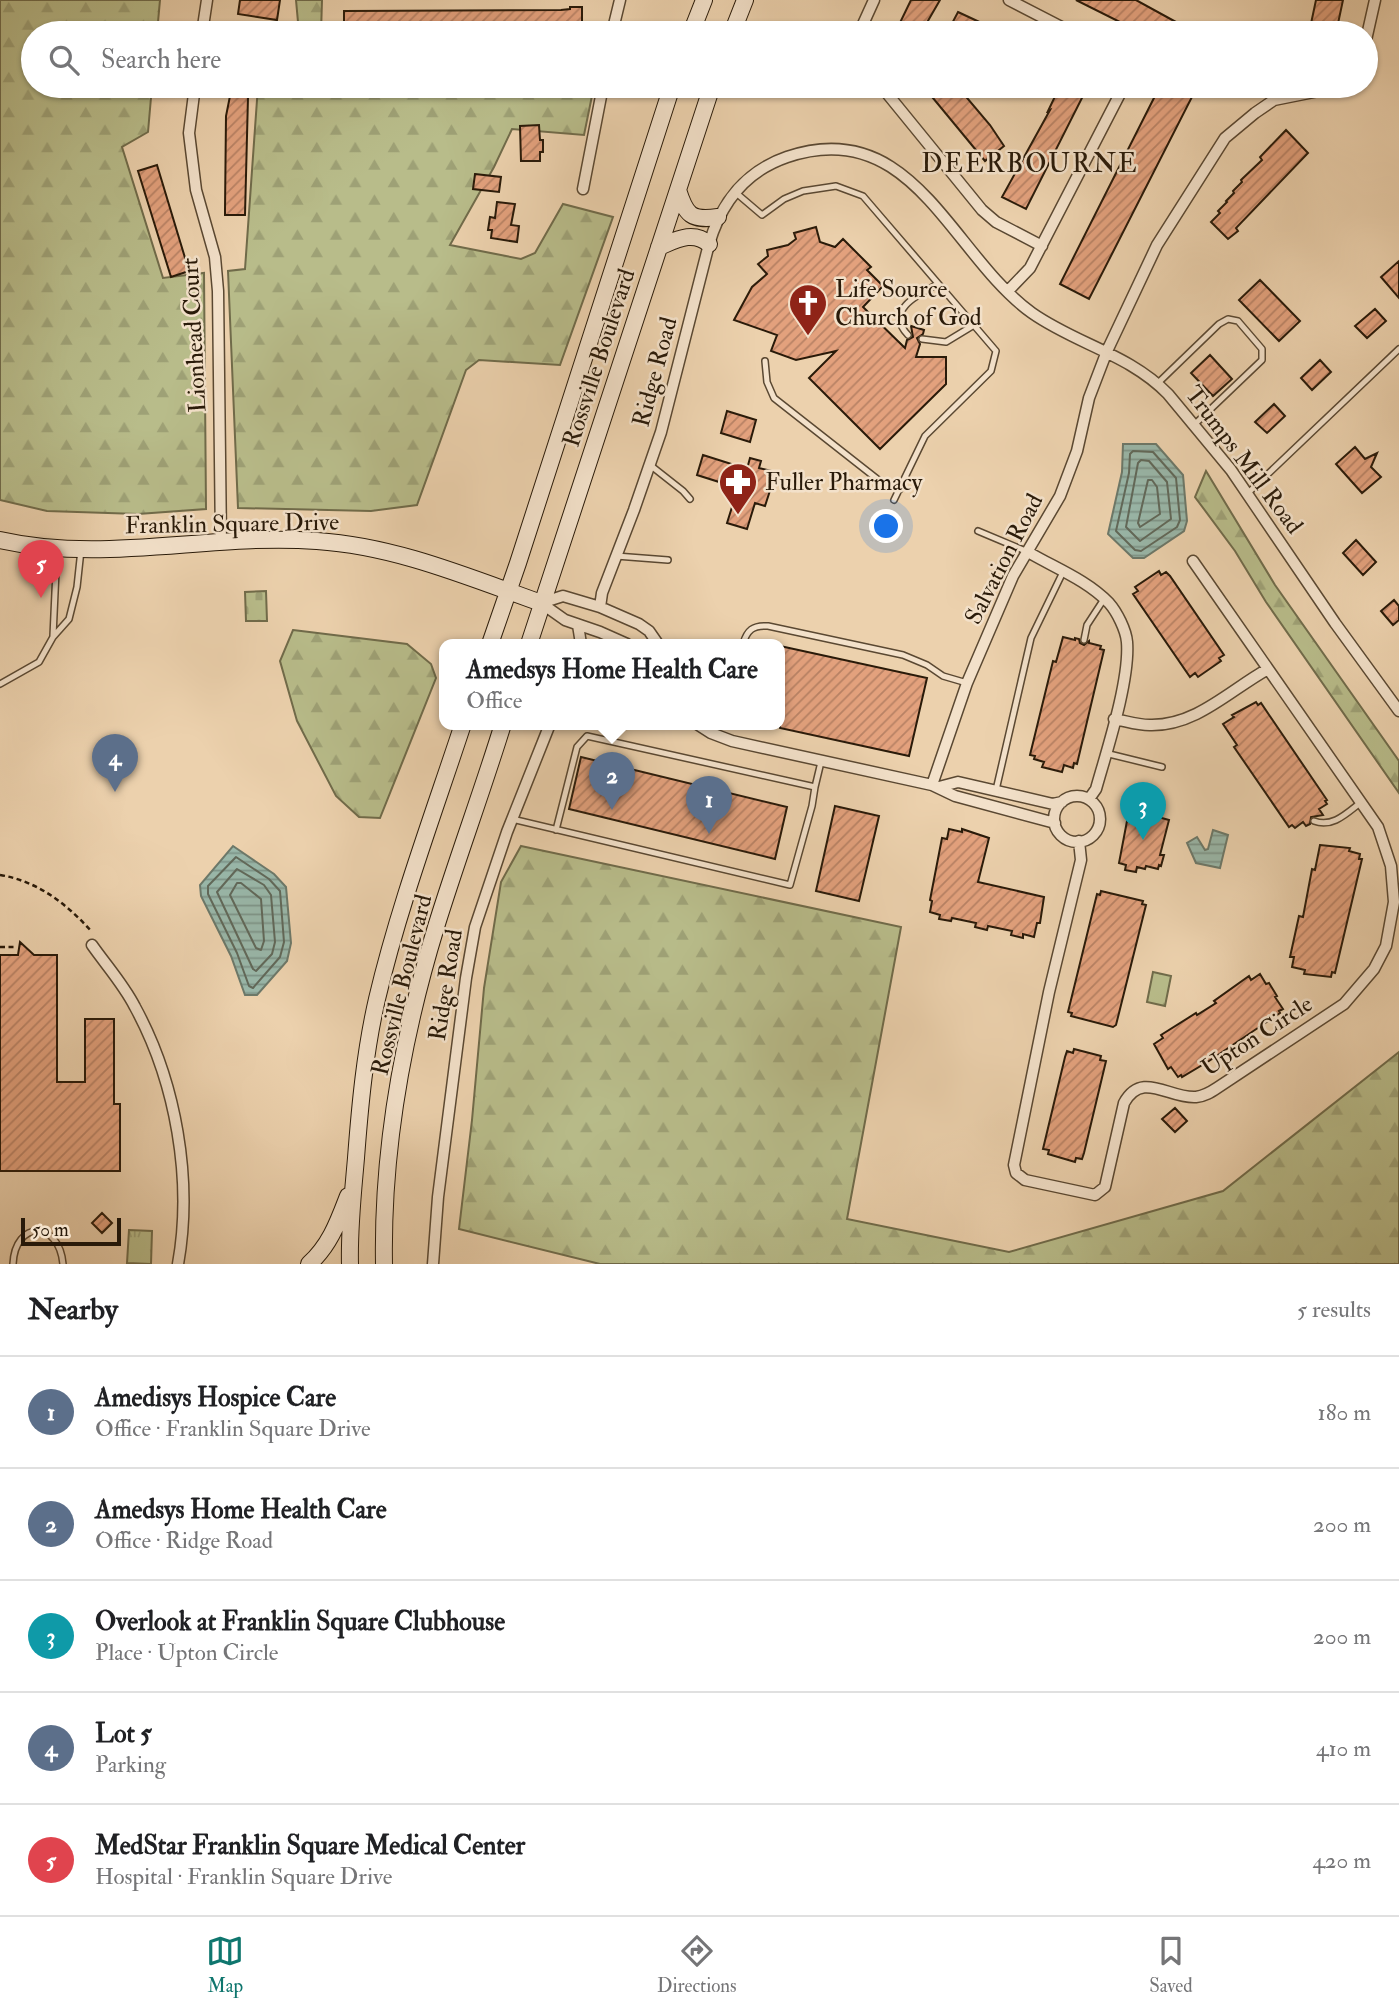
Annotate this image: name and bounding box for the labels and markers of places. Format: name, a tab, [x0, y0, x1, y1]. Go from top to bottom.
place label: Life Source Church of God	[835, 274, 982, 333]
church icon: Life Source Church of God	[787, 282, 829, 337]
pharmacy icon: Fuller Pharmacy	[717, 461, 759, 516]
place label: Fuller Pharmacy	[765, 467, 923, 498]
pin: 5	[18, 540, 64, 598]
pin: 4	[92, 734, 138, 792]
pin: 2	[589, 752, 635, 810]
pin: 1	[686, 776, 732, 834]
pin: 3	[1120, 782, 1166, 840]

